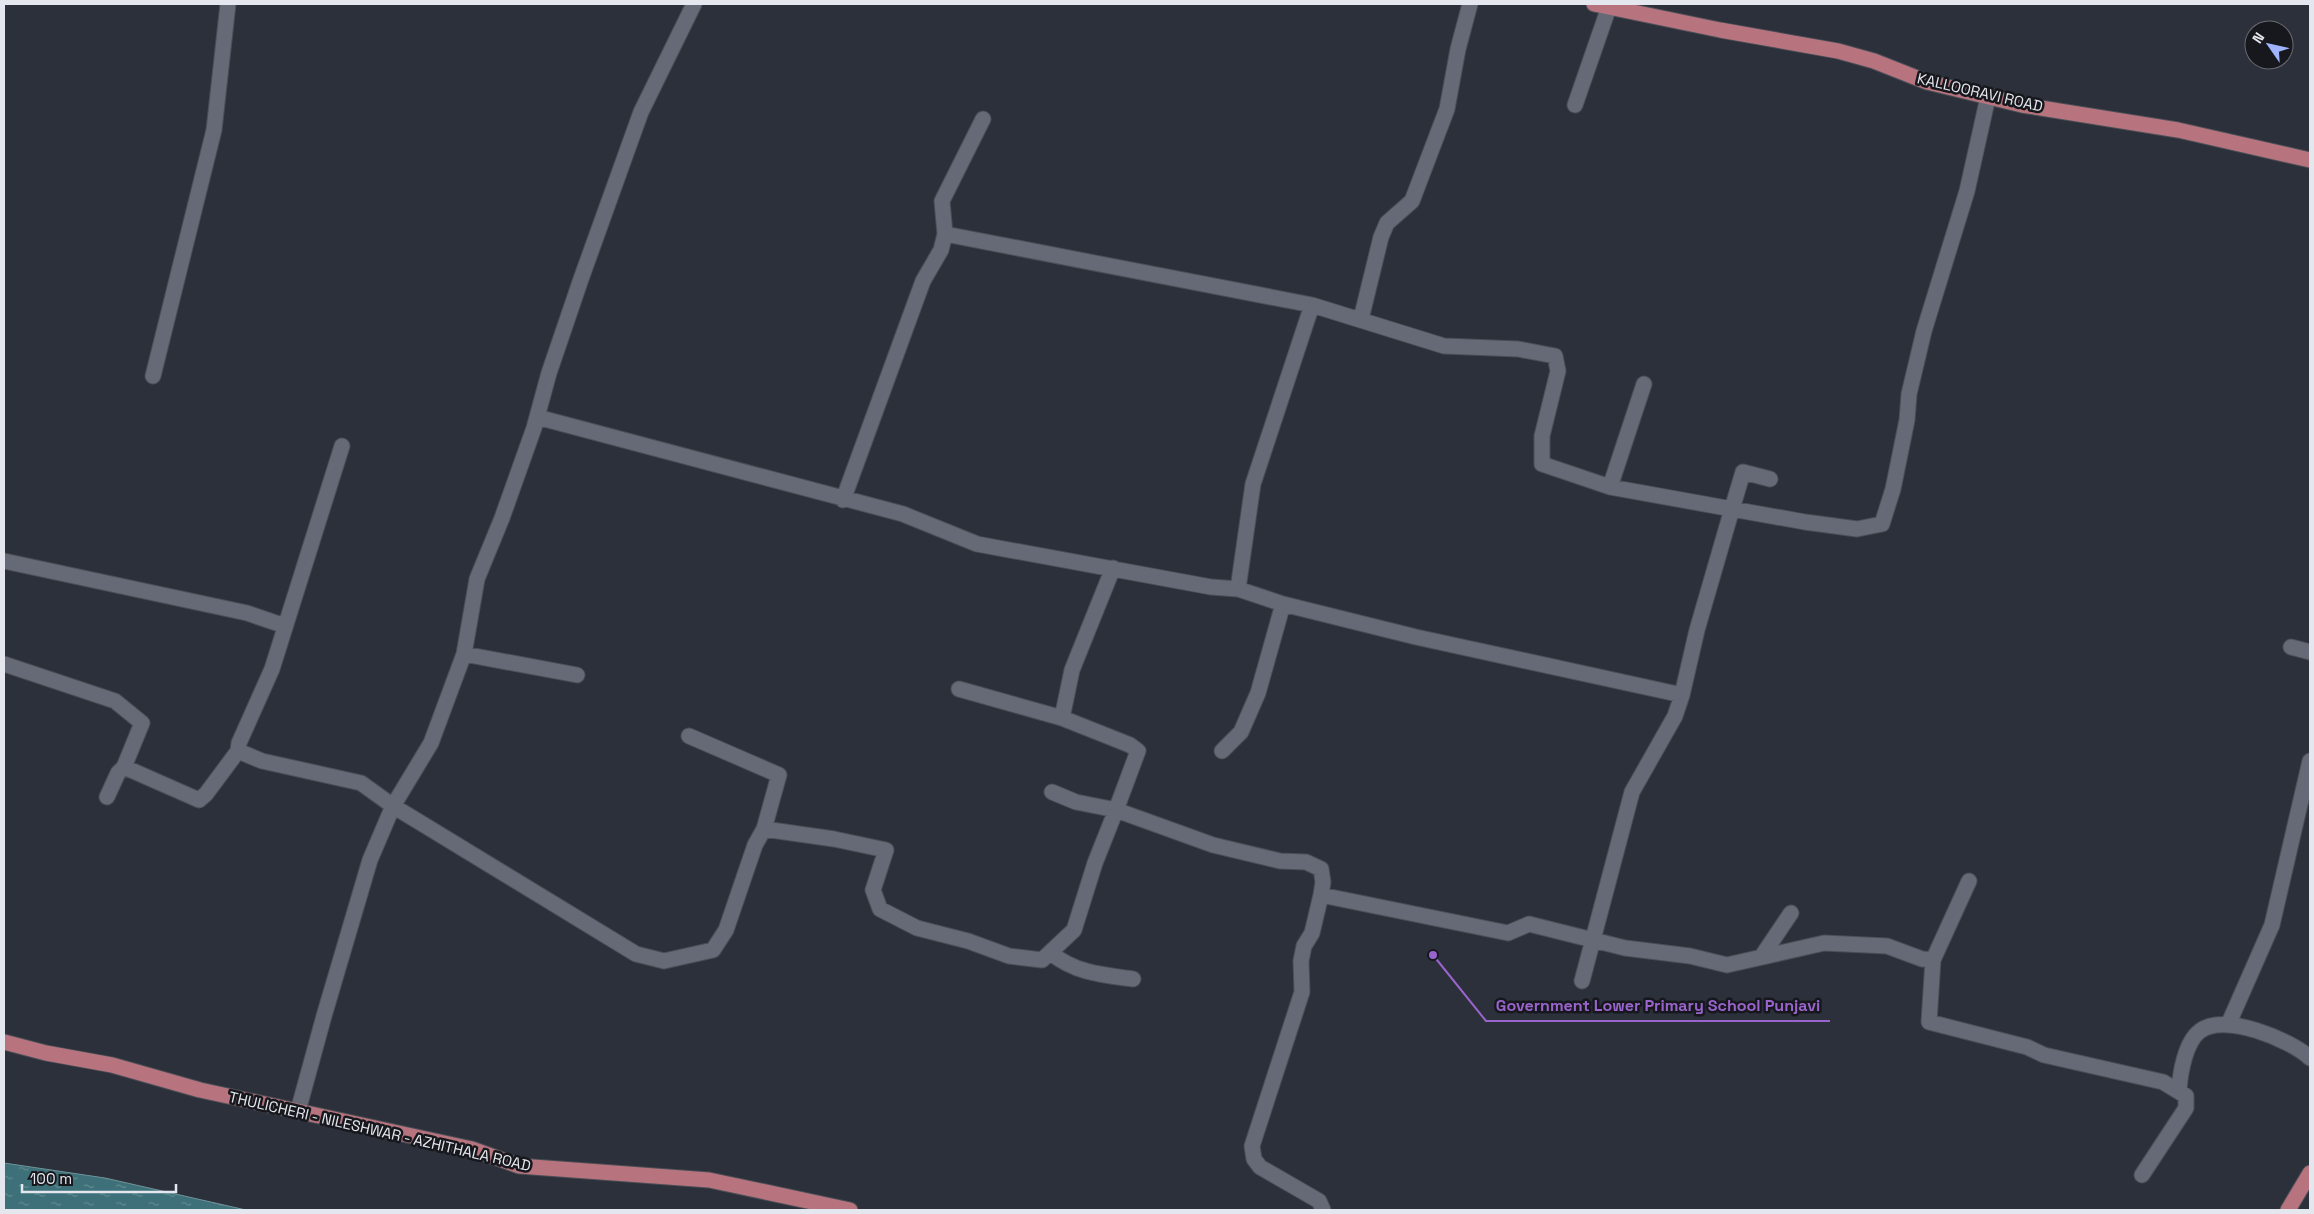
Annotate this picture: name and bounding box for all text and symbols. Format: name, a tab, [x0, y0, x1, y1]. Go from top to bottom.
north arrow	[2244, 20, 2294, 70]
text: N	[2248, 29, 2268, 47]
street label: KALLOORAVI ROAD	[1915, 68, 2045, 116]
callout: Government Lower Primary School Punjavi	[1486, 990, 1830, 1021]
text: Government Lower Primary School Punjavi	[1496, 995, 1820, 1016]
street label: THULICHERI - NILESHWAR - AZHITHALA ROAD	[227, 1087, 533, 1175]
scale bar	[22, 1162, 176, 1194]
text: 100 m	[30, 1169, 72, 1188]

